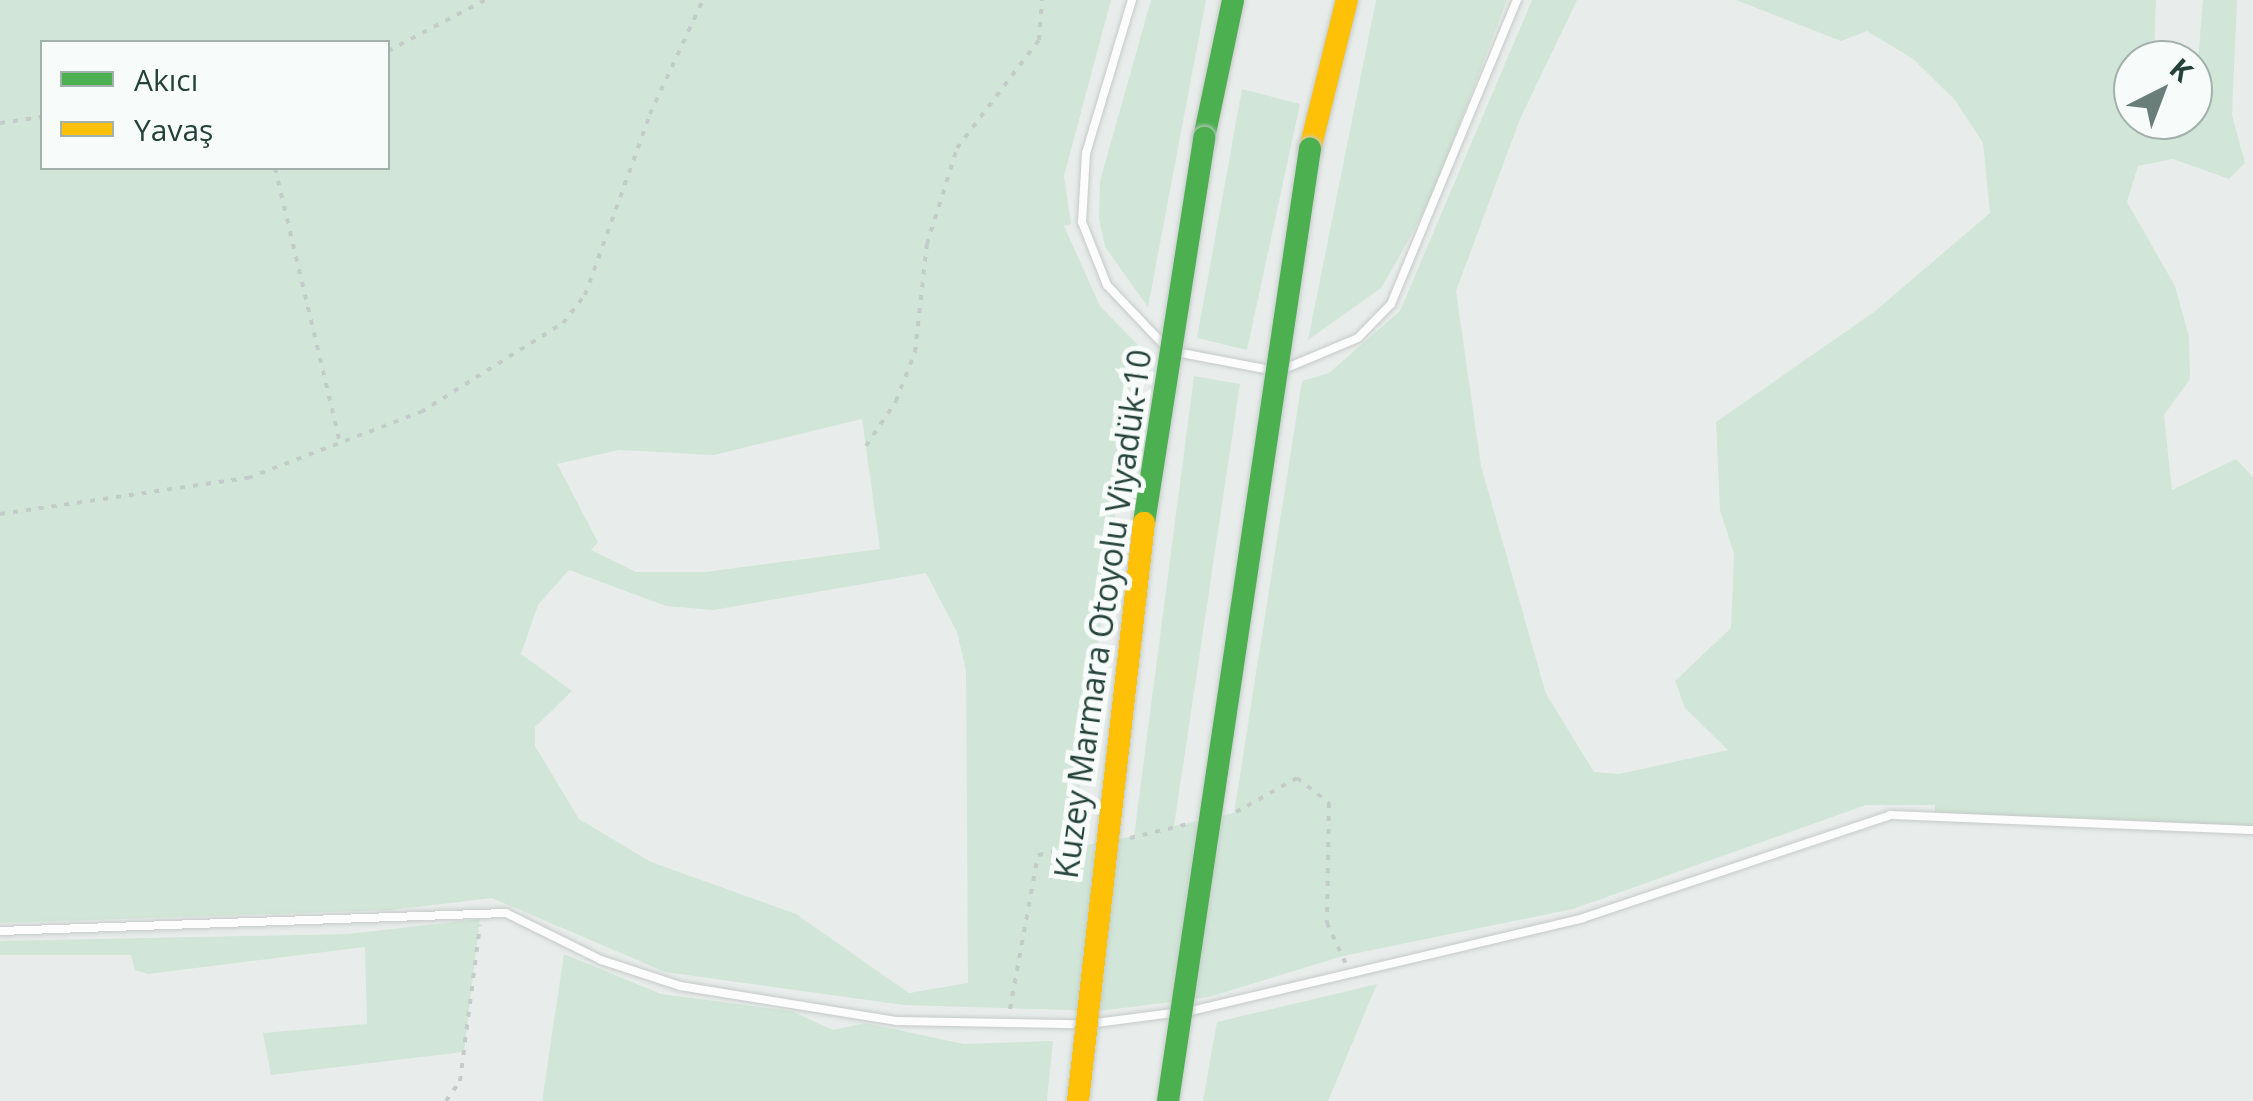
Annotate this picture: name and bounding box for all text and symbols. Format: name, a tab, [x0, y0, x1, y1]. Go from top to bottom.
legend	[40, 40, 390, 170]
north arrow	[2113, 40, 2213, 140]
text: K	[2162, 49, 2201, 90]
text: Akıcı	[134, 59, 198, 100]
text: Yavaş	[134, 109, 213, 150]
street label: Kuzey Marmara Otoyolu Viyadük-10	[1047, 347, 1159, 881]

